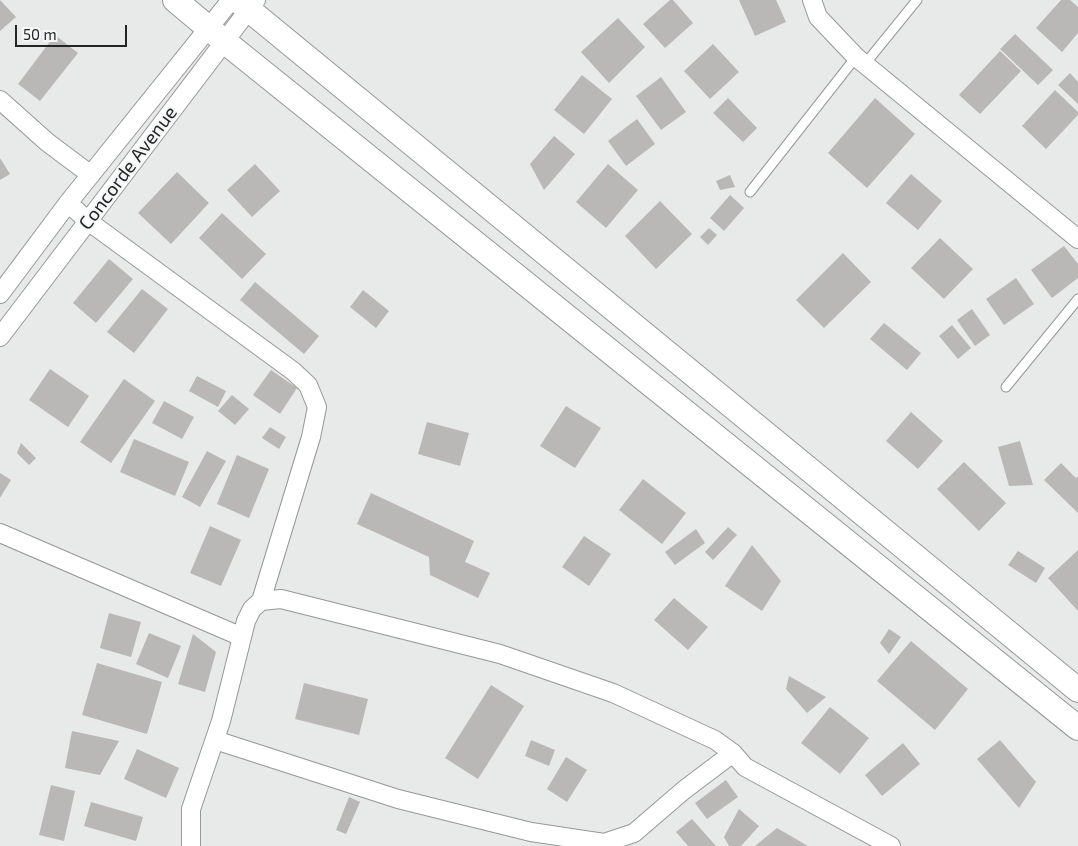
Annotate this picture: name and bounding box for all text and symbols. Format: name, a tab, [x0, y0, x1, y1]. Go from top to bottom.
scale bar	[18, 15, 130, 47]
text: 50 m	[23, 25, 57, 43]
street label: Concorde Avenue	[74, 102, 182, 234]

